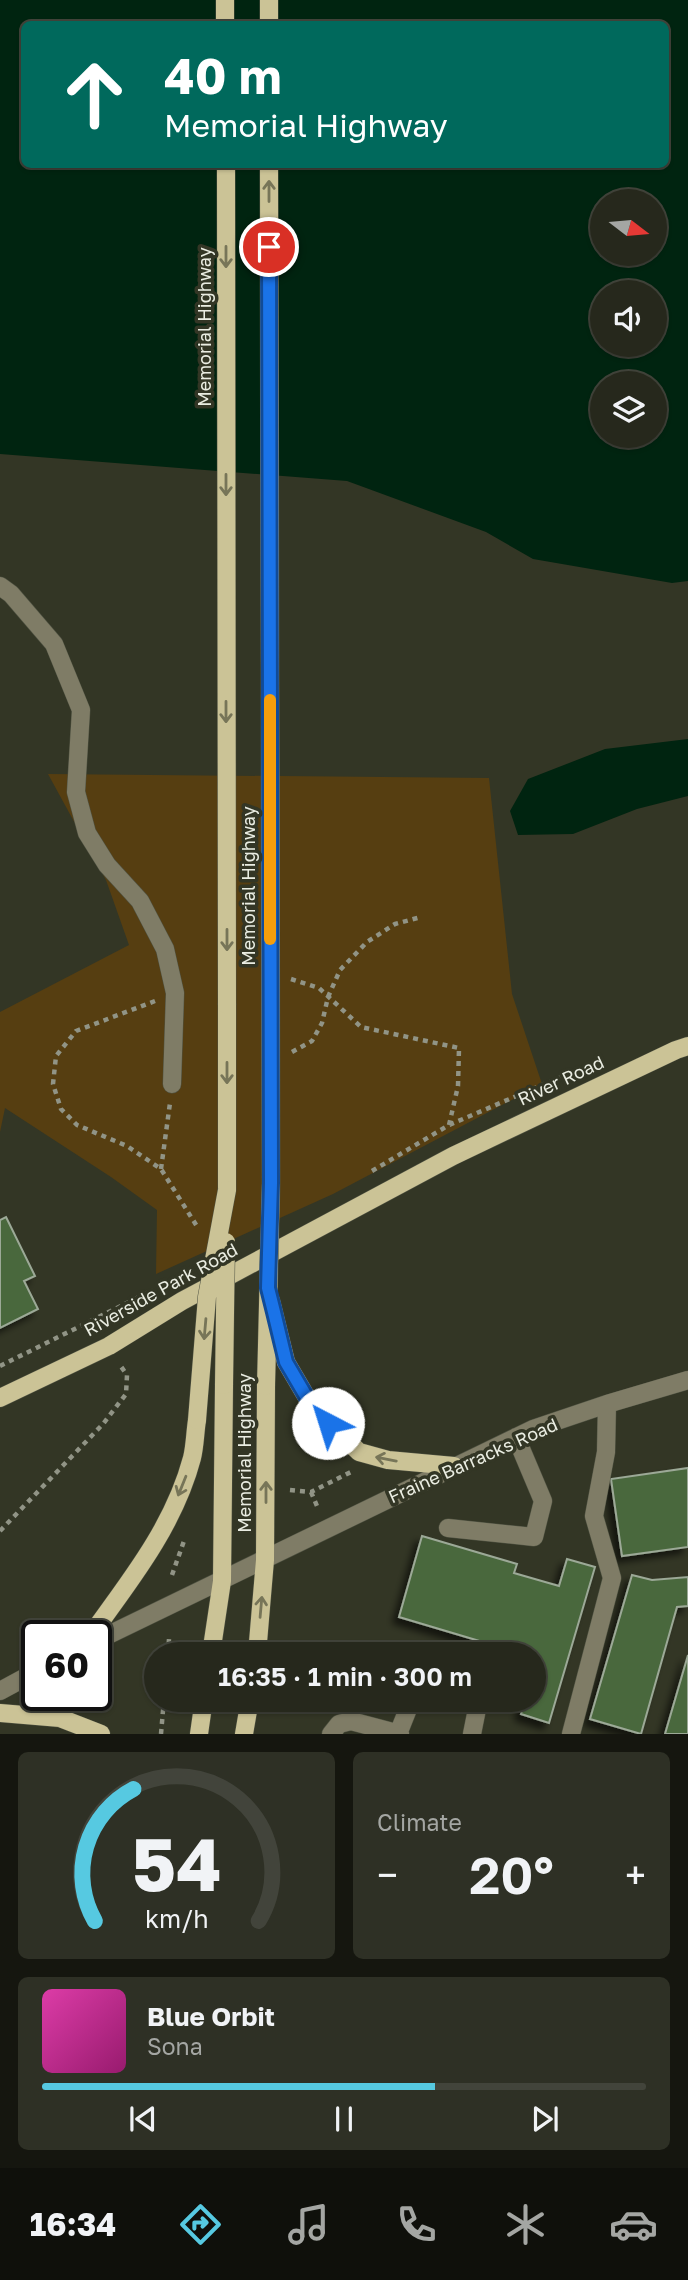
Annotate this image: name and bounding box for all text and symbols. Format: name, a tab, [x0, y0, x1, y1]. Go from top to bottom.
text: 40 m	[164, 46, 282, 105]
icon: ahead	[49, 49, 140, 140]
text: Memorial Highway	[164, 106, 448, 144]
one-way arrow	[262, 180, 276, 203]
north arrow	[590, 189, 667, 266]
map controls	[590, 189, 667, 448]
pin	[239, 217, 299, 277]
icon: arrive	[250, 228, 288, 266]
one-way arrow	[219, 245, 233, 268]
street label: Memorial Highway	[193, 247, 215, 407]
button: sound	[590, 280, 667, 357]
button: layers	[590, 371, 667, 448]
one-way arrow	[219, 473, 233, 496]
one-way arrow	[219, 700, 233, 723]
street label: Memorial Highway	[237, 806, 259, 966]
one-way arrow	[220, 928, 234, 951]
street label: River Road	[514, 1051, 607, 1110]
one-way arrow	[220, 1062, 234, 1085]
street label: Riverside Park Road	[80, 1238, 241, 1340]
one-way arrow	[198, 1318, 211, 1340]
street label: Memorial Highway	[233, 1373, 255, 1533]
position arrow	[291, 1386, 365, 1460]
street label: Fraine Barracks Road	[385, 1413, 561, 1507]
one-way arrow	[375, 1451, 398, 1465]
one-way arrow	[174, 1475, 187, 1497]
one-way arrow	[259, 1481, 272, 1504]
one-way arrow	[255, 1596, 268, 1619]
speed limit sign: 60	[21, 1620, 112, 1711]
text: 16:35 · 1 min · 300 m	[218, 1661, 472, 1692]
text: Climate	[377, 1808, 462, 1836]
text: 54	[132, 1821, 221, 1908]
text: 20°	[469, 1843, 554, 1905]
text: −	[377, 1852, 398, 1897]
text: +	[625, 1852, 646, 1897]
text: km/h	[145, 1903, 208, 1934]
text: Blue Orbit	[147, 2001, 275, 2032]
text: Sona	[147, 2032, 203, 2060]
icon: previous	[124, 2100, 162, 2138]
icon: pause	[325, 2100, 363, 2138]
icon: next	[526, 2100, 564, 2138]
icon: directions	[176, 2200, 225, 2249]
icon: music	[284, 2200, 333, 2249]
icon: phone	[392, 2200, 441, 2249]
icon: climate	[501, 2200, 550, 2249]
icon: car	[609, 2200, 658, 2249]
text: 16:34	[30, 2205, 116, 2243]

